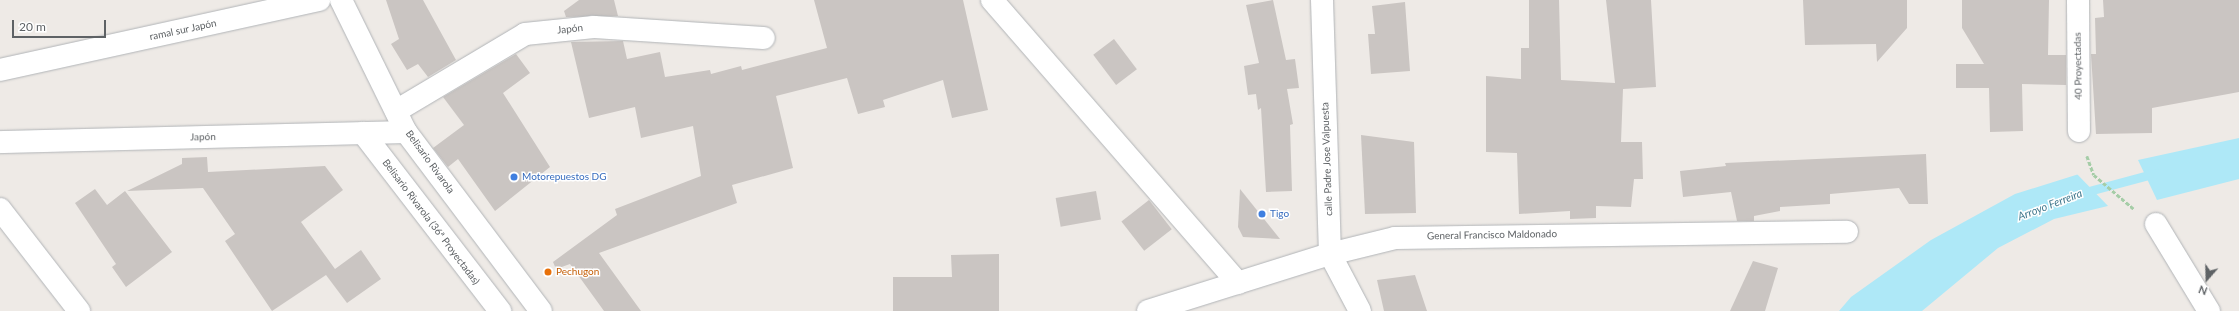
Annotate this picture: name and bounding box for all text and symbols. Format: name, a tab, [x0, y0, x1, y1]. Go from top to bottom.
scale bar	[14, 12, 108, 38]
street label: ramal sur Japón	[148, 17, 218, 43]
text: 20 m	[19, 19, 46, 34]
street label: Japón	[557, 22, 583, 36]
street label: 40 Proyectadas	[2071, 32, 2085, 100]
street label: calle Padre Jose Valpuesta	[1319, 102, 1335, 216]
street label: Belisario Rivarola	[403, 128, 457, 196]
street label: Japón	[190, 131, 216, 143]
street label: Belisario Rivarola (36ª Proyectadas)	[380, 157, 482, 287]
place label: Motorepuestos DG	[522, 171, 606, 183]
marker: Motorepuestos DG	[509, 172, 519, 182]
water label: Arroyo Ferreira	[2016, 187, 2084, 223]
place label: Tigo	[1270, 208, 1289, 220]
marker: Tigo	[1257, 209, 1267, 219]
street label: General Francisco Maldonado	[1427, 228, 1557, 242]
north arrow	[2187, 259, 2227, 299]
place label: Pechugon	[556, 266, 599, 278]
marker: Pechugon	[543, 267, 553, 277]
text: N	[2197, 283, 2209, 298]

